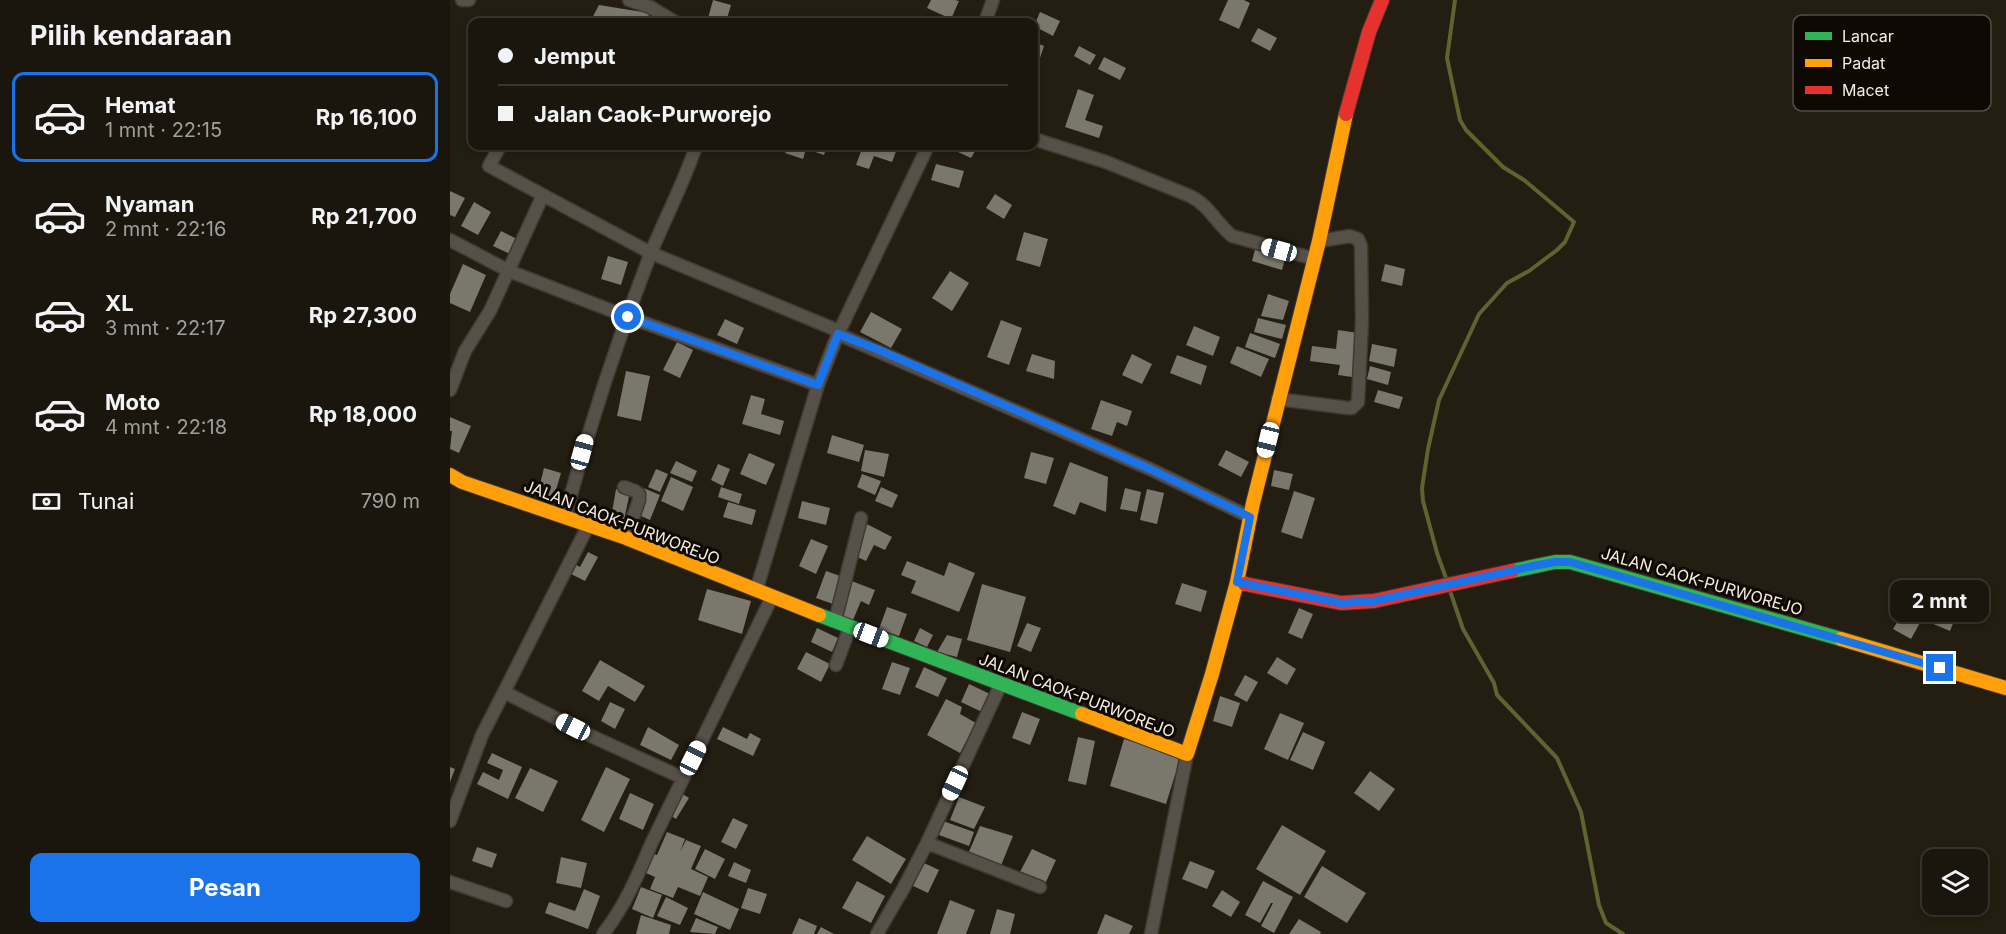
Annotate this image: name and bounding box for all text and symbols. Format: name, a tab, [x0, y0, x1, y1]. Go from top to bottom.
legend	[1793, 15, 1991, 111]
text: Pilih kendaraan	[30, 19, 232, 52]
text: Lancar	[1842, 26, 1894, 46]
text: Jemput	[534, 43, 616, 69]
text: Padat	[1842, 53, 1885, 73]
text: Macet	[1842, 80, 1889, 100]
icon: car	[33, 90, 87, 144]
text: Hemat	[105, 92, 175, 118]
text: Jalan Caok-Purworejo	[534, 101, 772, 127]
text: Rp 16,100	[316, 104, 417, 130]
text: 1 mnt · 22:15	[105, 118, 222, 142]
icon: car	[33, 189, 87, 243]
text: Nyaman	[105, 191, 194, 217]
text: Rp 21,700	[311, 203, 417, 229]
text: 2 mnt · 22:16	[105, 217, 226, 241]
car	[1259, 237, 1299, 263]
icon: car	[33, 288, 87, 342]
text: XL	[105, 290, 134, 316]
text: Rp 27,300	[309, 302, 417, 328]
route start	[614, 303, 641, 330]
text: 3 mnt · 22:17	[105, 316, 225, 340]
icon: car	[33, 387, 87, 441]
text: Moto	[105, 389, 160, 415]
text: Rp 18,000	[309, 401, 417, 427]
text: 4 mnt · 22:18	[105, 415, 227, 439]
car	[1255, 420, 1281, 460]
car	[569, 432, 595, 472]
street label: JALAN CAOK-PURWOREJO	[521, 475, 723, 569]
icon: cash	[30, 485, 63, 518]
text: Tunai	[78, 488, 134, 514]
text: 790 m	[361, 489, 420, 513]
street label: JALAN CAOK-PURWOREJO	[1599, 543, 1805, 619]
callout: 2 mnt	[1890, 581, 1990, 623]
text: 2 mnt	[1912, 589, 1967, 613]
car	[851, 620, 891, 650]
street label: JALAN CAOK-PURWOREJO	[976, 648, 1178, 742]
route end	[1926, 654, 1953, 681]
car	[553, 711, 593, 743]
car	[677, 738, 709, 778]
car	[939, 763, 971, 803]
map controls	[1922, 849, 1988, 915]
button: layers	[1922, 849, 1988, 915]
button: Pesan	[30, 853, 420, 922]

